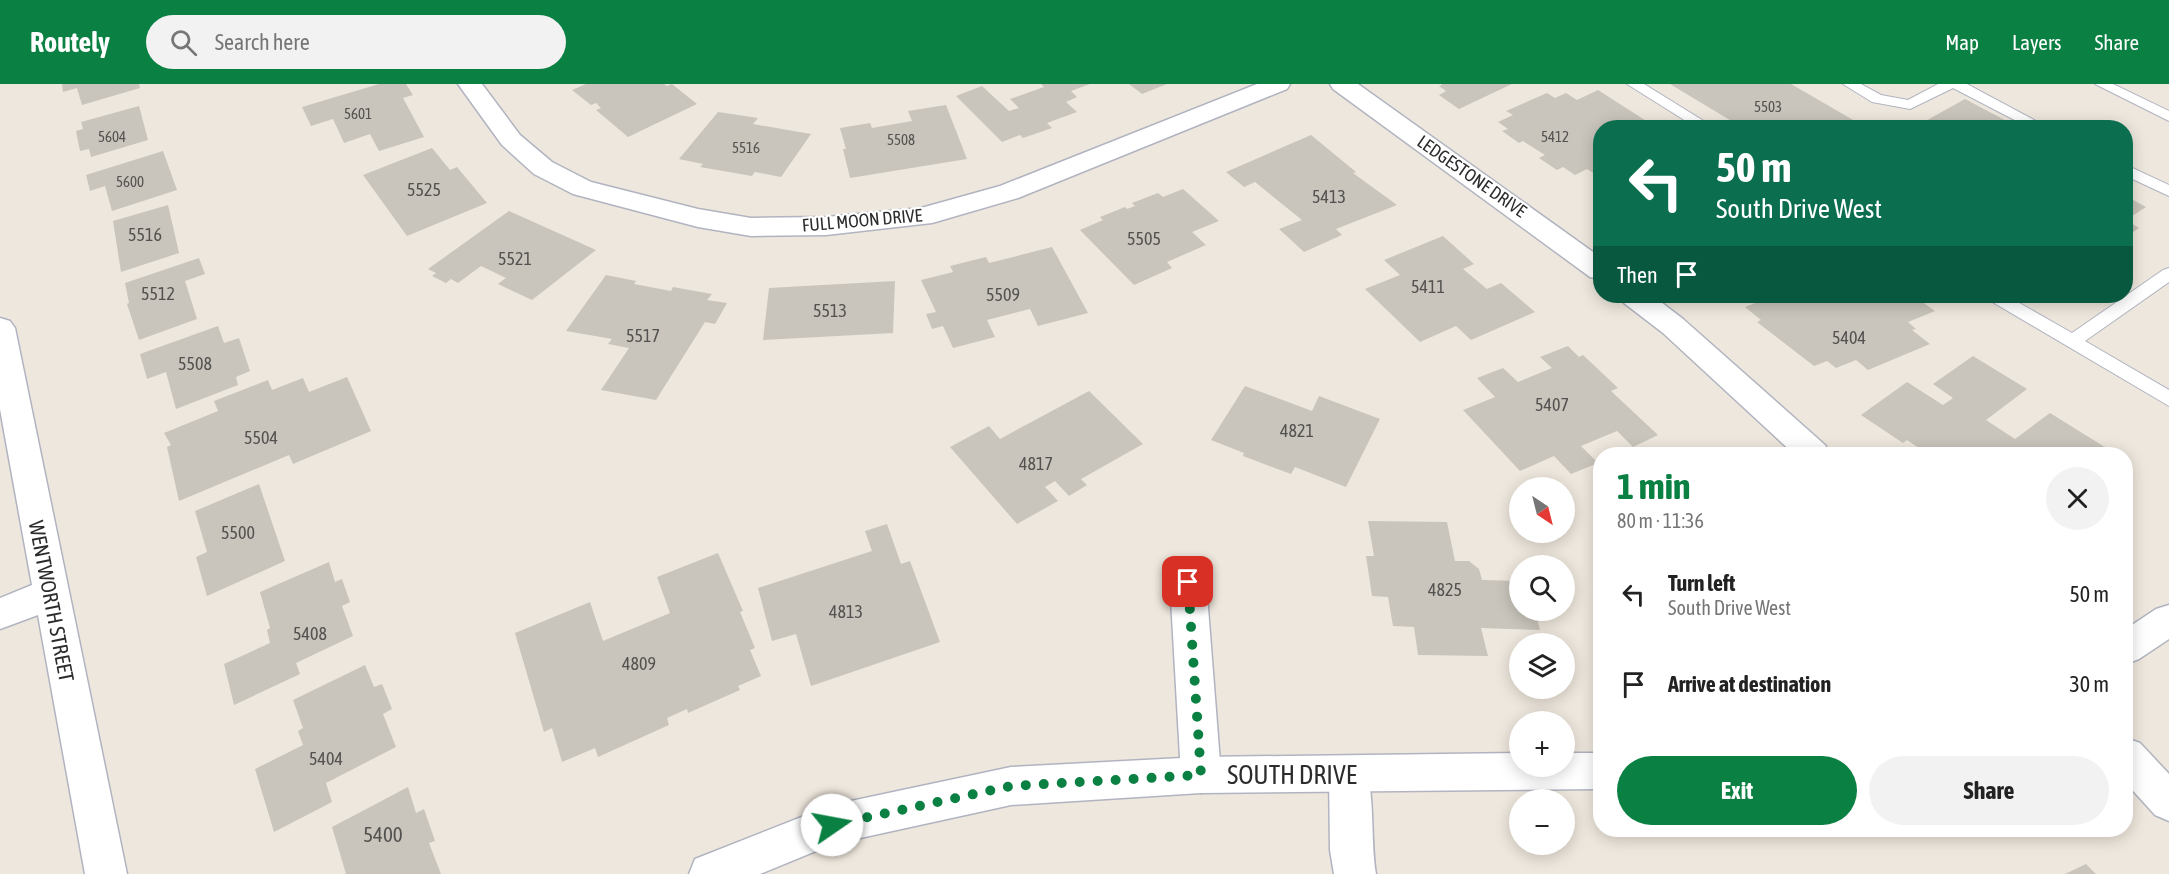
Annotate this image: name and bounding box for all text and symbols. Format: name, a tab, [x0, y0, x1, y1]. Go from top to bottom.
search box	[146, 15, 566, 69]
text: Routely	[30, 26, 110, 58]
icon: search	[167, 26, 200, 59]
text: Search here	[215, 29, 310, 55]
text: Map	[1945, 30, 1979, 54]
text: Layers	[2012, 30, 2062, 54]
text: Share	[2095, 30, 2139, 54]
house number: 5503	[1754, 98, 1782, 115]
house number: 5601	[344, 105, 372, 122]
house number: 5604	[98, 128, 126, 145]
house number: 5412	[1541, 128, 1569, 145]
house number: 5508	[887, 131, 915, 148]
street label: LEDGESTONE DRIVE	[1413, 131, 1531, 222]
house number: 5516	[732, 139, 760, 156]
text: 50 m	[1716, 143, 1791, 191]
icon: left	[1617, 144, 1695, 222]
house number: 5600	[116, 173, 144, 190]
house number: 5525	[407, 179, 441, 200]
house number: 5413	[1312, 186, 1346, 207]
text: South Drive West	[1716, 193, 1882, 224]
street label: FULL MOON DRIVE	[801, 204, 923, 236]
house number: 5516	[128, 224, 162, 245]
house number: 5505	[1127, 228, 1161, 249]
house number: 5521	[498, 248, 532, 269]
icon: arrive	[1670, 258, 1703, 291]
text: Then	[1617, 262, 1658, 288]
house number: 5411	[1411, 276, 1445, 297]
house number: 5512	[141, 283, 175, 304]
house number: 5509	[986, 284, 1020, 305]
house number: 5513	[813, 300, 847, 321]
house number: 5517	[626, 325, 660, 346]
house number: 5404	[1832, 327, 1866, 348]
house number: 5508	[178, 353, 212, 374]
house number: 5407	[1535, 394, 1569, 415]
house number: 4821	[1280, 420, 1314, 441]
house number: 5504	[244, 427, 278, 448]
house number: 4817	[1019, 453, 1053, 474]
text: 1 min	[1617, 465, 1691, 507]
button: close	[2046, 467, 2109, 530]
north arrow	[1509, 477, 1575, 543]
map controls	[1509, 477, 1575, 855]
text: 80 m · 11:36	[1617, 509, 1704, 532]
street label: WENTWORTH STREET	[25, 518, 79, 684]
house number: 5500	[221, 522, 255, 543]
button: search	[1509, 555, 1575, 621]
pin	[1162, 556, 1213, 607]
icon: arrive	[1171, 565, 1204, 598]
text: Turn left	[1668, 570, 1735, 596]
icon: left	[1617, 578, 1650, 611]
house number: 4825	[1428, 579, 1462, 600]
text: 50 m	[2069, 581, 2109, 607]
text: South Drive West	[1668, 596, 1791, 619]
house number: 4813	[829, 601, 863, 622]
house number: 5408	[293, 623, 327, 644]
button: layers	[1509, 633, 1575, 699]
house number: 4809	[622, 653, 656, 674]
icon: arrive	[1617, 668, 1650, 701]
text: Arrive at destination	[1668, 671, 1831, 697]
text: 30 m	[2069, 671, 2109, 697]
button: +	[1509, 711, 1575, 777]
house number: 5404	[309, 748, 343, 769]
button: Exit	[1617, 756, 1857, 825]
button: Share	[1869, 756, 2109, 825]
street label: SOUTH DRIVE	[1227, 760, 1357, 790]
button: −	[1509, 789, 1575, 855]
position arrow	[800, 793, 864, 857]
house number: 5400	[363, 822, 403, 846]

